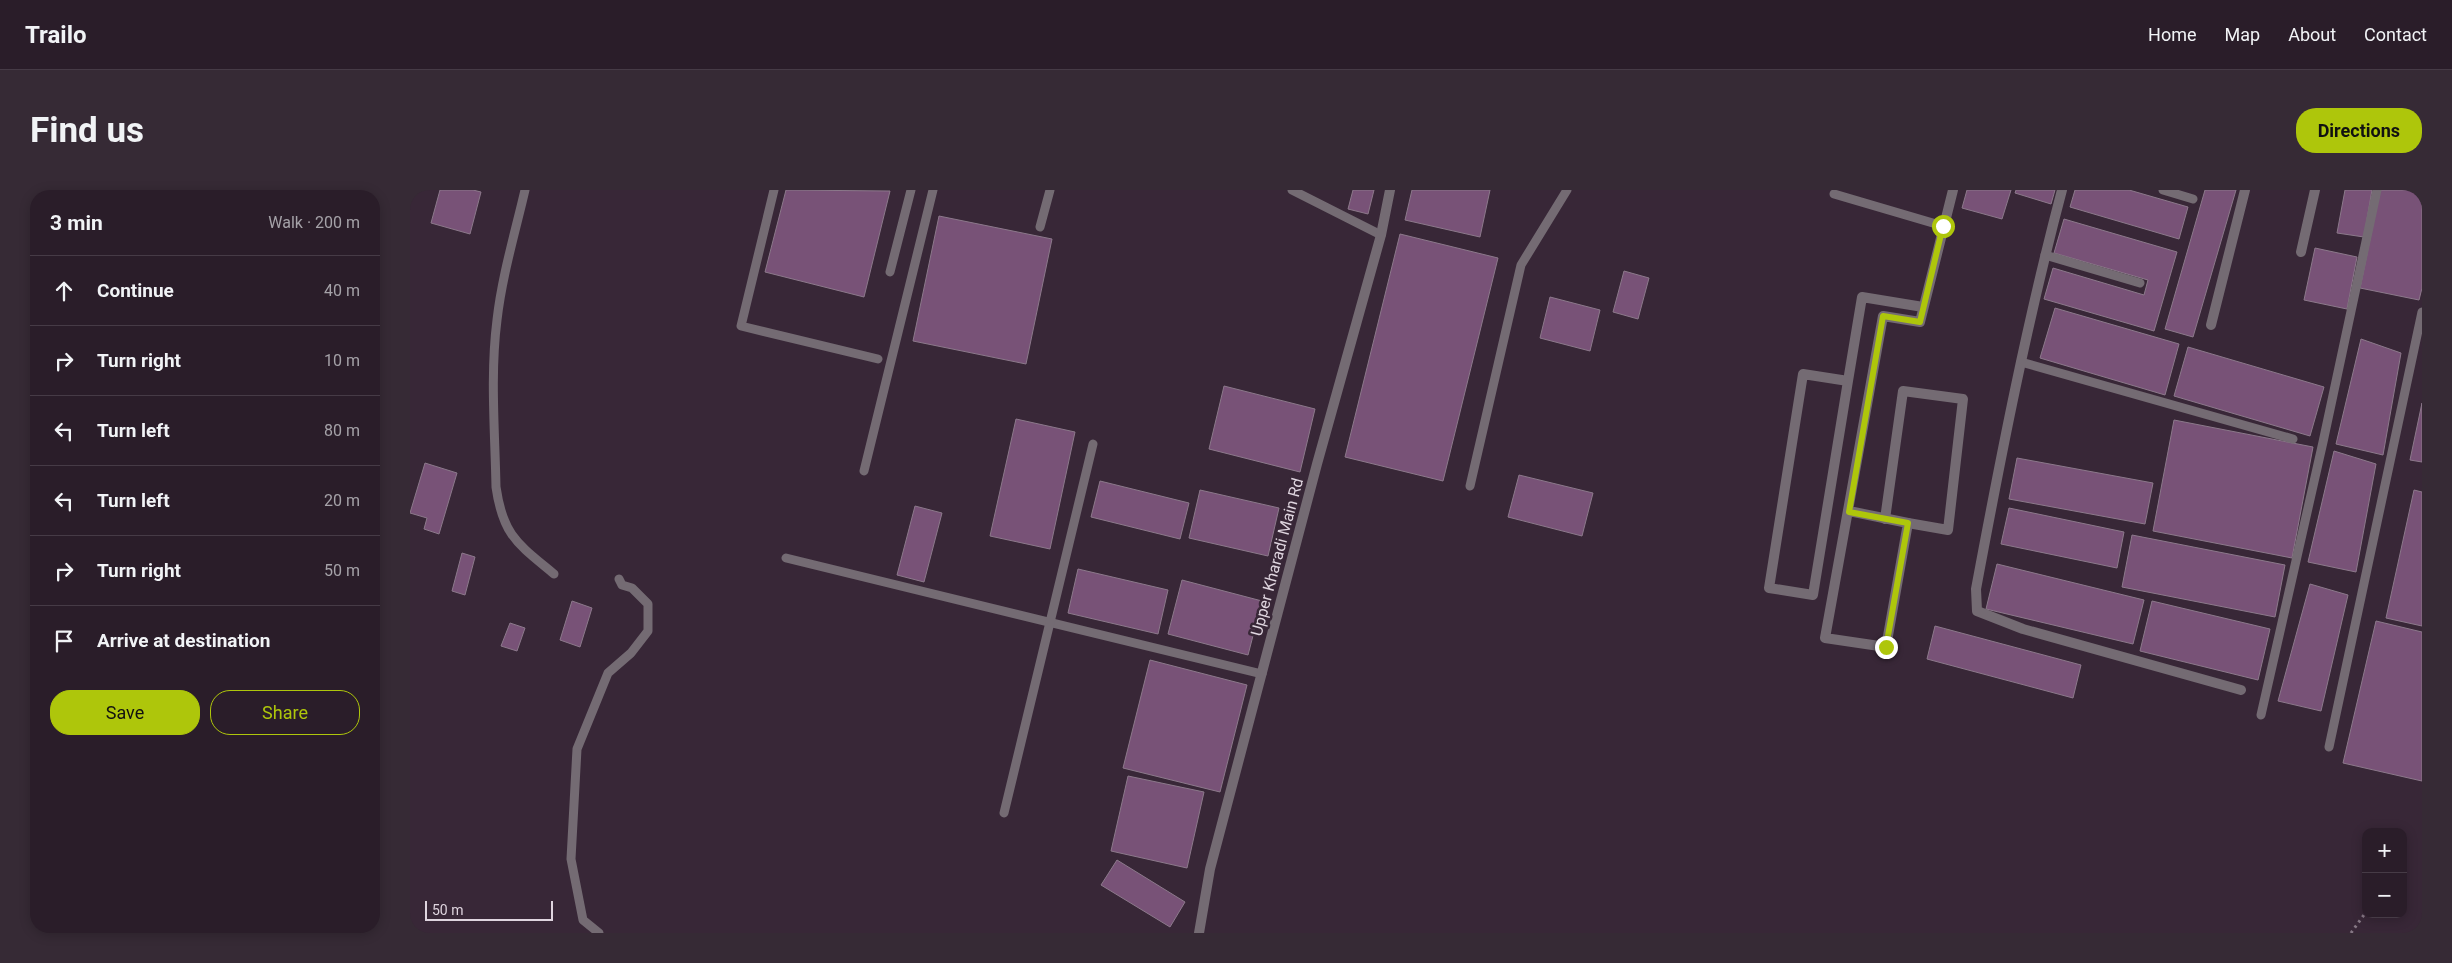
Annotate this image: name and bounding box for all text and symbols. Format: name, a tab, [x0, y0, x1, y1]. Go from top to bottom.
text: Trailo	[25, 21, 87, 49]
text: Home	[2148, 24, 2197, 45]
text: Map	[2225, 24, 2260, 45]
text: About	[2288, 24, 2336, 45]
text: Contact	[2364, 24, 2427, 45]
button: Directions	[2296, 108, 2422, 153]
text: Find us	[30, 110, 144, 151]
text: 3 min	[50, 211, 103, 235]
text: Walk · 200 m	[268, 213, 360, 232]
route start	[1932, 215, 1955, 238]
icon: ahead	[50, 277, 78, 305]
text: Continue	[97, 279, 174, 302]
text: 40 m	[324, 281, 360, 300]
icon: right	[50, 347, 78, 375]
text: Turn right	[97, 349, 181, 372]
text: 10 m	[324, 351, 360, 370]
icon: left	[50, 417, 78, 445]
text: Turn left	[97, 419, 170, 442]
text: 80 m	[324, 421, 360, 440]
street label: Upper Kharadi Main Rd	[1247, 476, 1307, 638]
icon: left	[50, 487, 78, 515]
text: Turn left	[97, 489, 170, 512]
text: 20 m	[324, 491, 360, 510]
icon: right	[50, 557, 78, 585]
text: Turn right	[97, 559, 181, 582]
text: 50 m	[324, 561, 360, 580]
icon: arrive	[50, 627, 78, 655]
text: Arrive at destination	[97, 629, 270, 652]
route end	[1875, 636, 1898, 659]
button: Save	[50, 690, 200, 735]
button: Share	[210, 690, 360, 735]
map controls	[2362, 828, 2407, 918]
button: +	[2362, 828, 2407, 873]
button: −	[2362, 873, 2407, 918]
scale bar	[425, 898, 552, 921]
text: 50 m	[432, 902, 464, 918]

